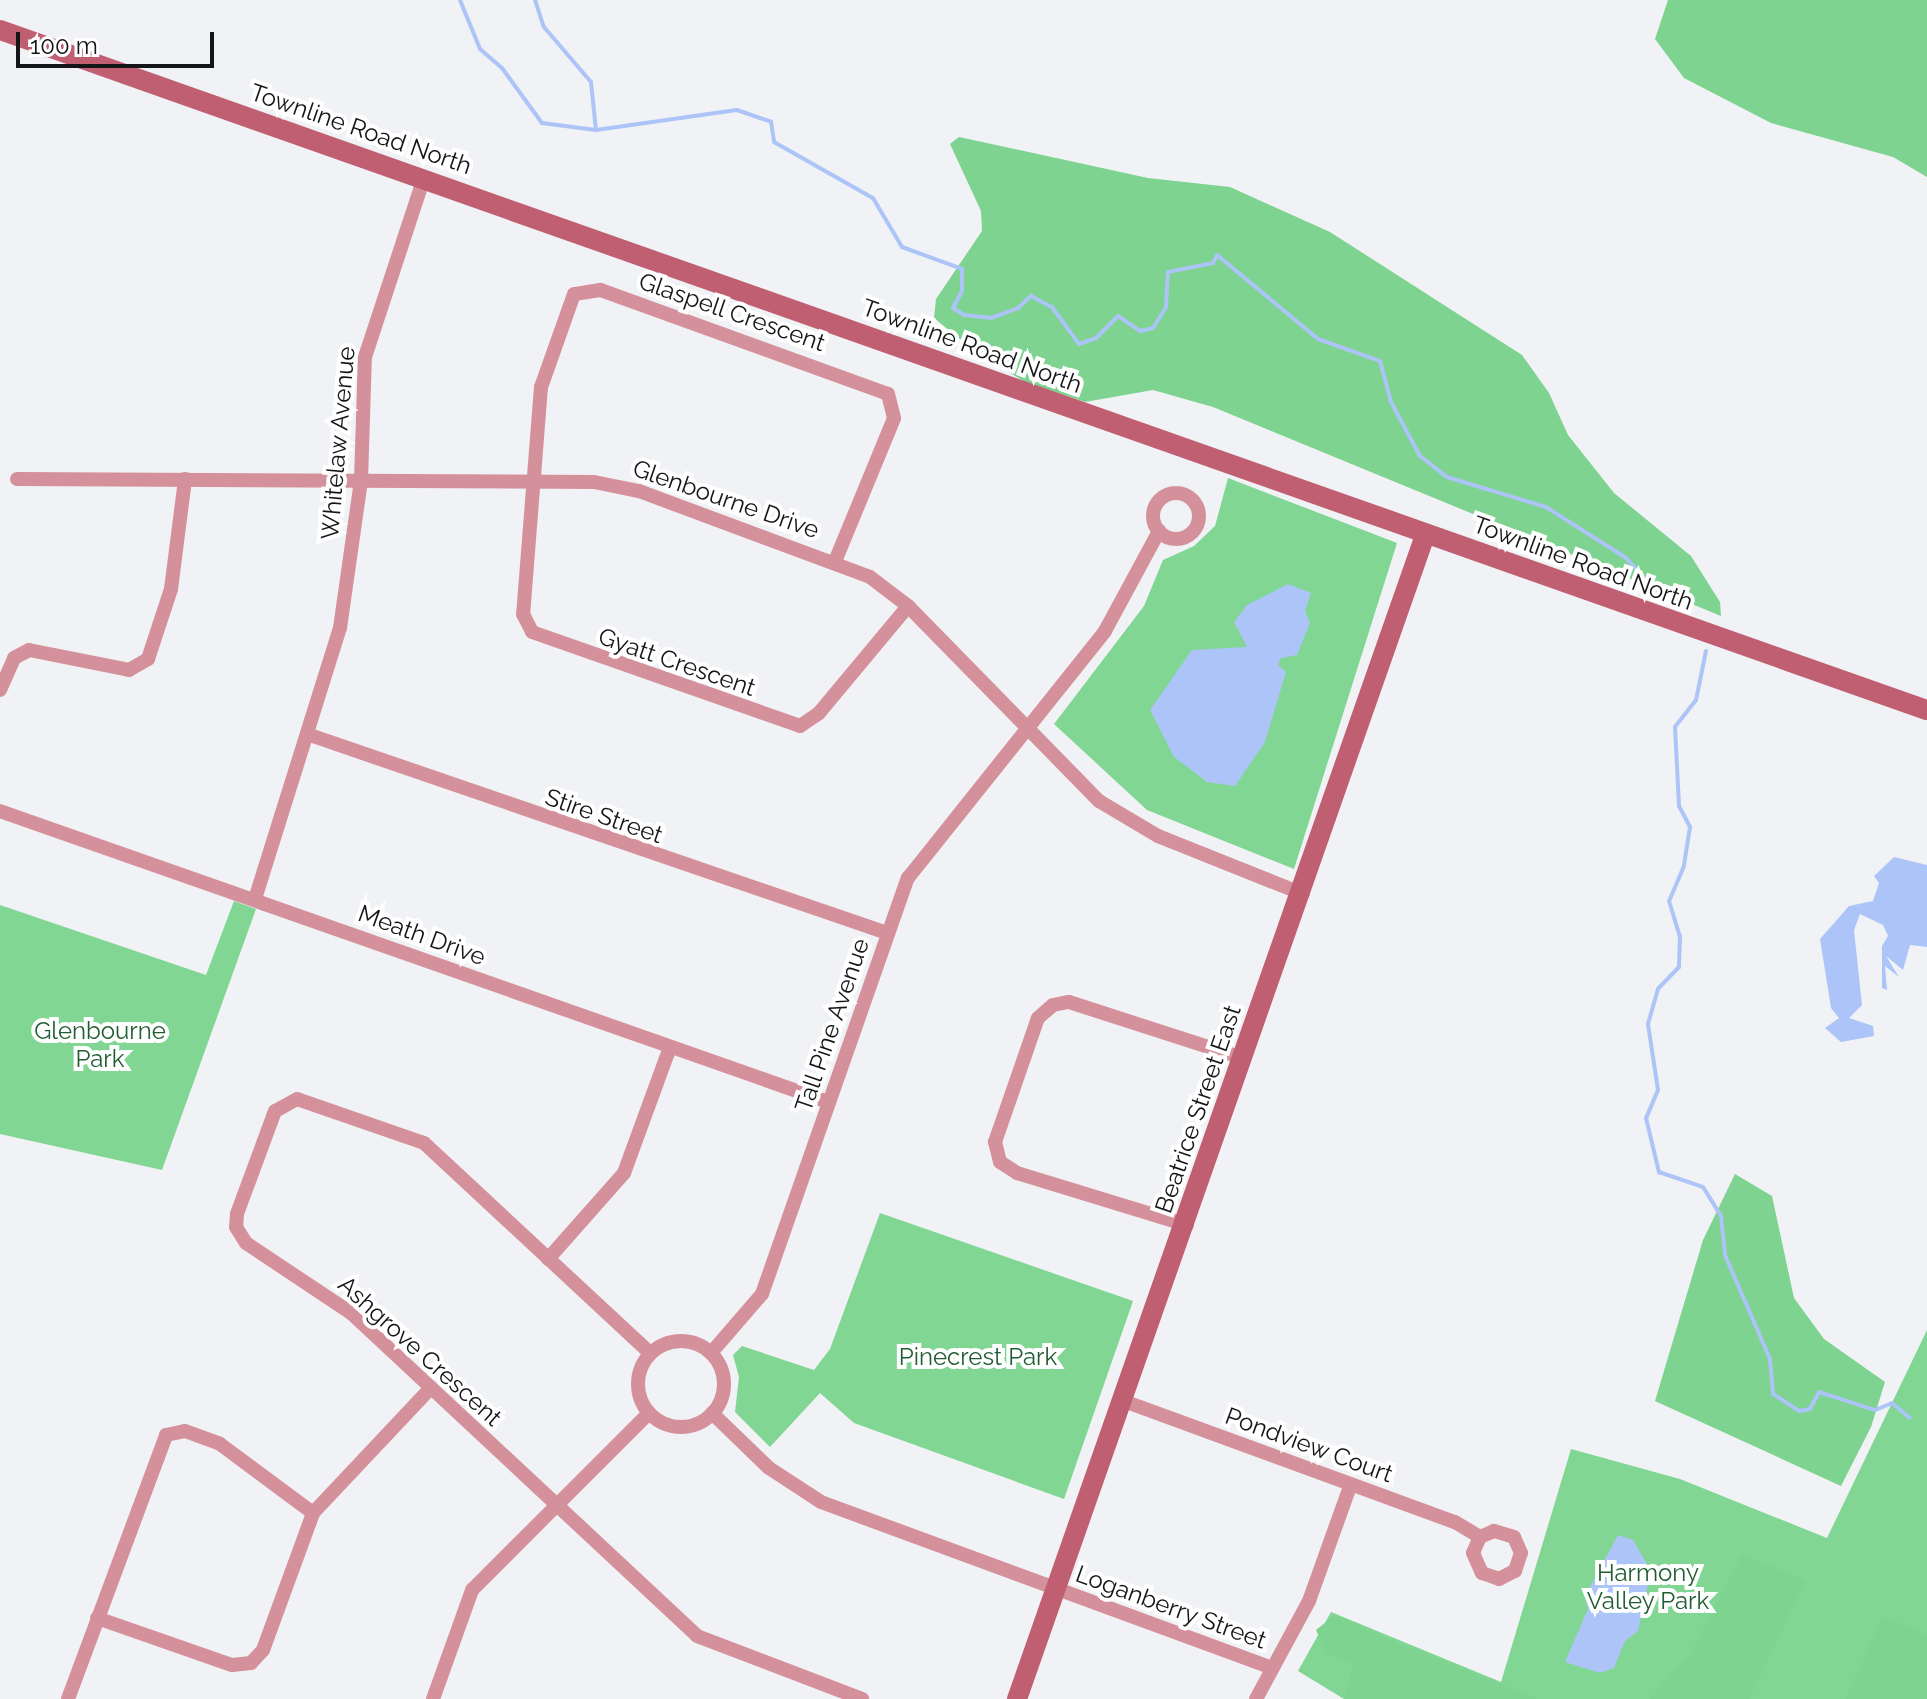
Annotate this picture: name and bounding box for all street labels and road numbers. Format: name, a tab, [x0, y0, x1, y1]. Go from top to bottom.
street label: Townline Road North	[247, 78, 475, 180]
street label: Glaspell Crescent	[635, 267, 829, 357]
street label: Townline Road North	[858, 293, 1086, 399]
street label: Whitelaw Avenue	[315, 344, 361, 542]
street label: Glenbourne Drive	[629, 454, 823, 544]
street label: Townline Road North	[1469, 510, 1697, 616]
street label: Gyatt Crescent	[595, 622, 759, 702]
street label: Stire Street	[541, 782, 667, 850]
street label: Meath Drive	[354, 899, 490, 971]
street label: Tall Pine Avenue	[789, 934, 875, 1116]
street label: Beatrice Street East	[1149, 1001, 1247, 1217]
street label: Ashgrove Crescent	[332, 1270, 508, 1432]
street label: Pondview Court	[1221, 1401, 1397, 1489]
street label: Loganberry Street	[1071, 1559, 1271, 1655]

